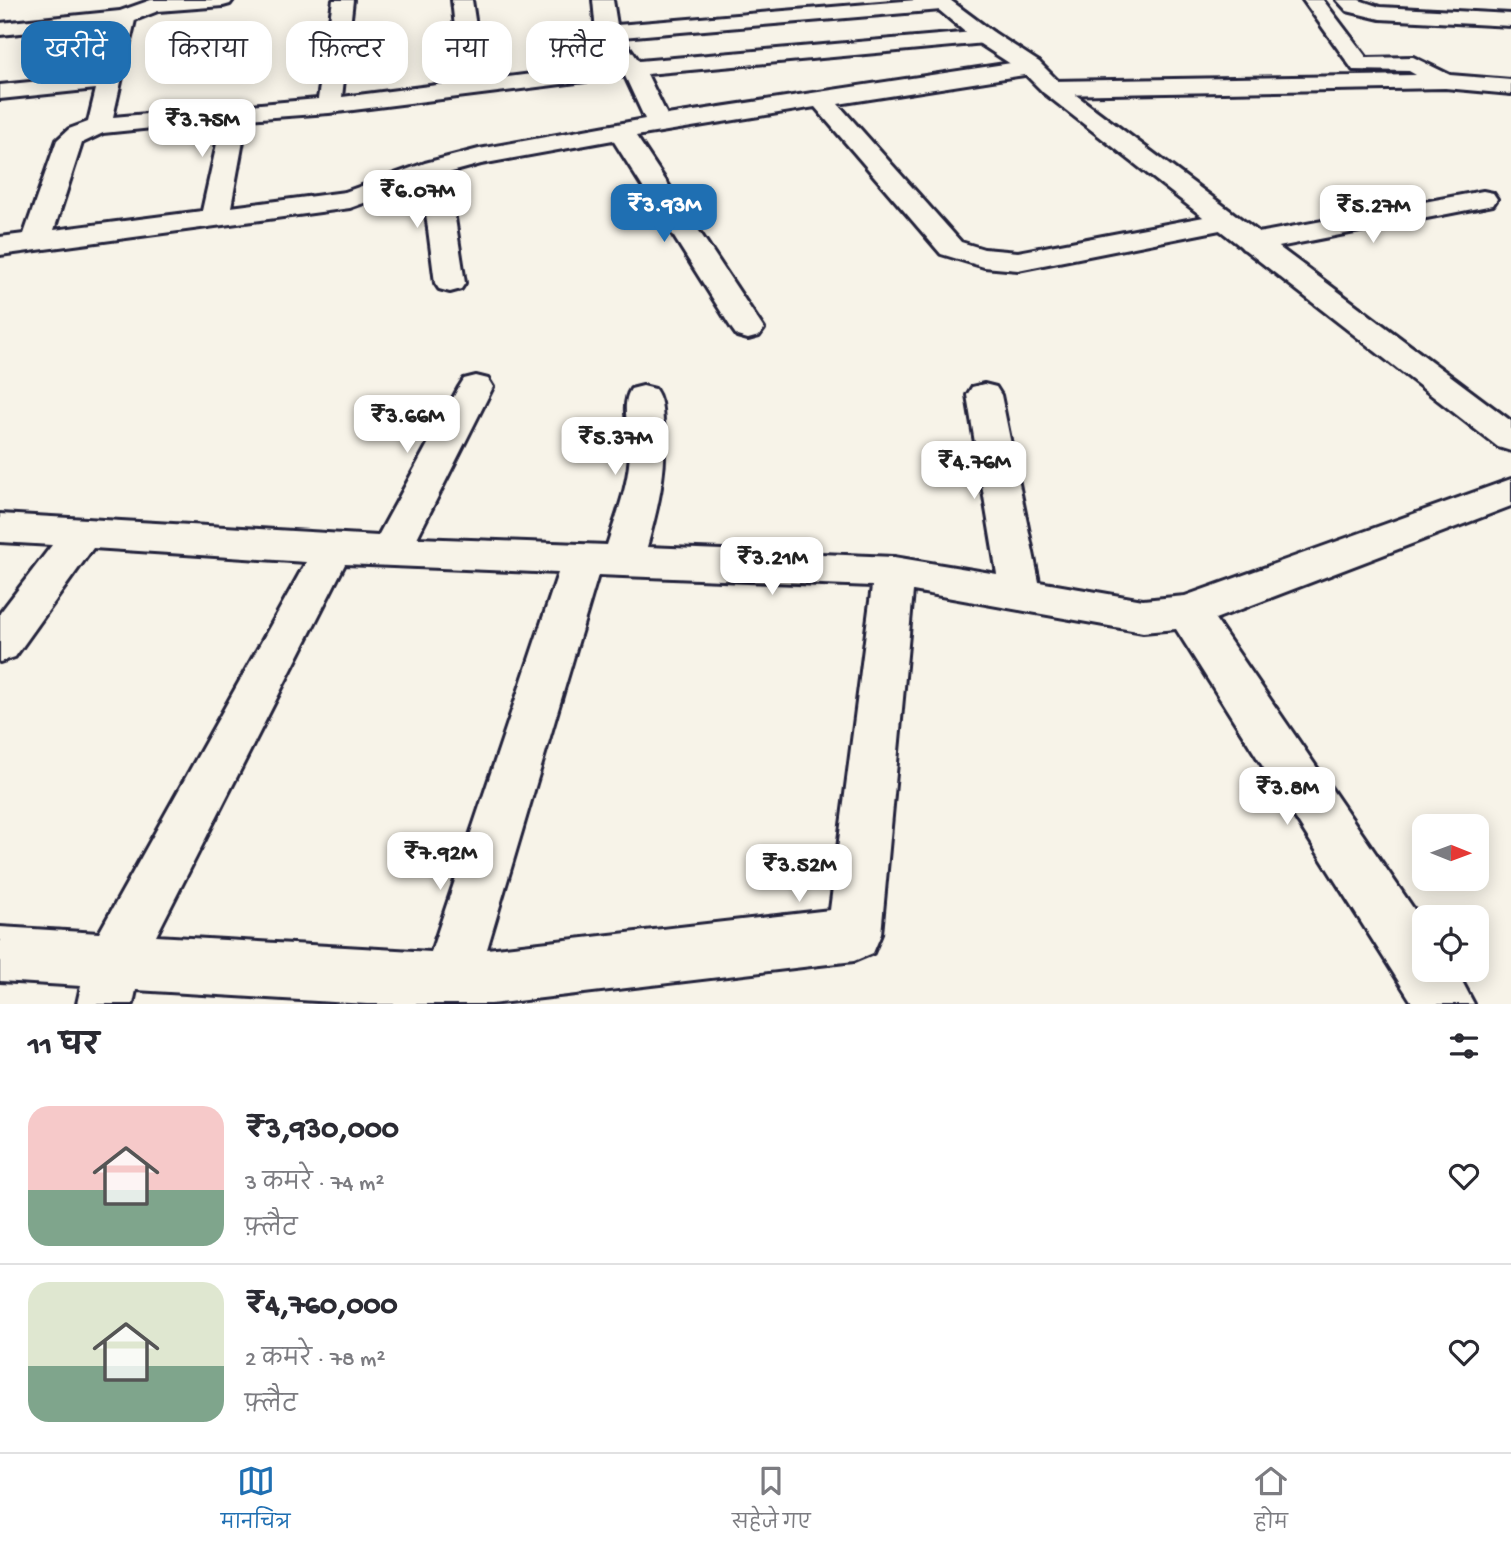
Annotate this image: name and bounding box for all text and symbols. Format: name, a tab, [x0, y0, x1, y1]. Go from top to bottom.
chip: खरीदें	[21, 21, 131, 84]
chip: किराया	[145, 21, 272, 84]
chip: फ़िल्टर	[286, 21, 408, 84]
chip: नया	[422, 21, 512, 84]
chip: फ़्लैट	[526, 21, 629, 84]
pin: ₹3.75M	[145, 100, 259, 159]
text: ₹3.75M	[165, 108, 239, 135]
pin: ₹6.07M	[360, 170, 474, 230]
text: ₹6.07M	[379, 179, 455, 206]
pin: ₹3.93M	[607, 184, 721, 244]
pin: ₹5.27M	[1316, 186, 1430, 245]
text: ₹3.93M	[627, 193, 701, 220]
text: ₹5.27M	[1336, 194, 1410, 221]
pin: ₹3.66M	[350, 396, 464, 455]
text: ₹3.66M	[370, 404, 444, 431]
pin: ₹5.37M	[558, 418, 672, 477]
text: ₹5.37M	[578, 426, 652, 453]
pin: ₹4.76M	[917, 442, 1031, 501]
text: ₹4.76M	[937, 450, 1011, 477]
pin: ₹3.21M	[715, 538, 829, 597]
text: ₹3.21M	[736, 546, 808, 573]
pin: ₹3.8M	[1238, 768, 1336, 827]
text: ₹3.8M	[1255, 776, 1319, 803]
north arrow	[1412, 814, 1489, 891]
map controls	[1412, 814, 1489, 982]
pin: ₹7.92M	[383, 832, 497, 892]
text: ₹7.92M	[403, 841, 477, 868]
pin: ₹3.52M	[742, 844, 856, 904]
text: ₹3.52M	[762, 853, 836, 880]
button: locate	[1412, 905, 1489, 982]
icon: filters	[1445, 1027, 1483, 1065]
text: 11 घर	[28, 1031, 99, 1066]
text: ₹3,930,000	[245, 1114, 399, 1149]
icon: home	[84, 1134, 168, 1218]
icon: heart	[1445, 1157, 1483, 1195]
text: 3 कमरे · 74 m²	[245, 1171, 384, 1198]
text: फ़्लैट	[245, 1217, 297, 1244]
text: ₹4,760,000	[245, 1290, 398, 1325]
icon: home	[84, 1310, 168, 1394]
icon: heart	[1445, 1333, 1483, 1371]
text: 2 कमरे · 78 m²	[245, 1347, 385, 1374]
text: फ़्लैट	[245, 1393, 297, 1420]
tab: मानचित्र	[221, 1462, 290, 1542]
tab: सहेजे गए	[732, 1462, 811, 1542]
tab: होम	[1252, 1462, 1290, 1542]

